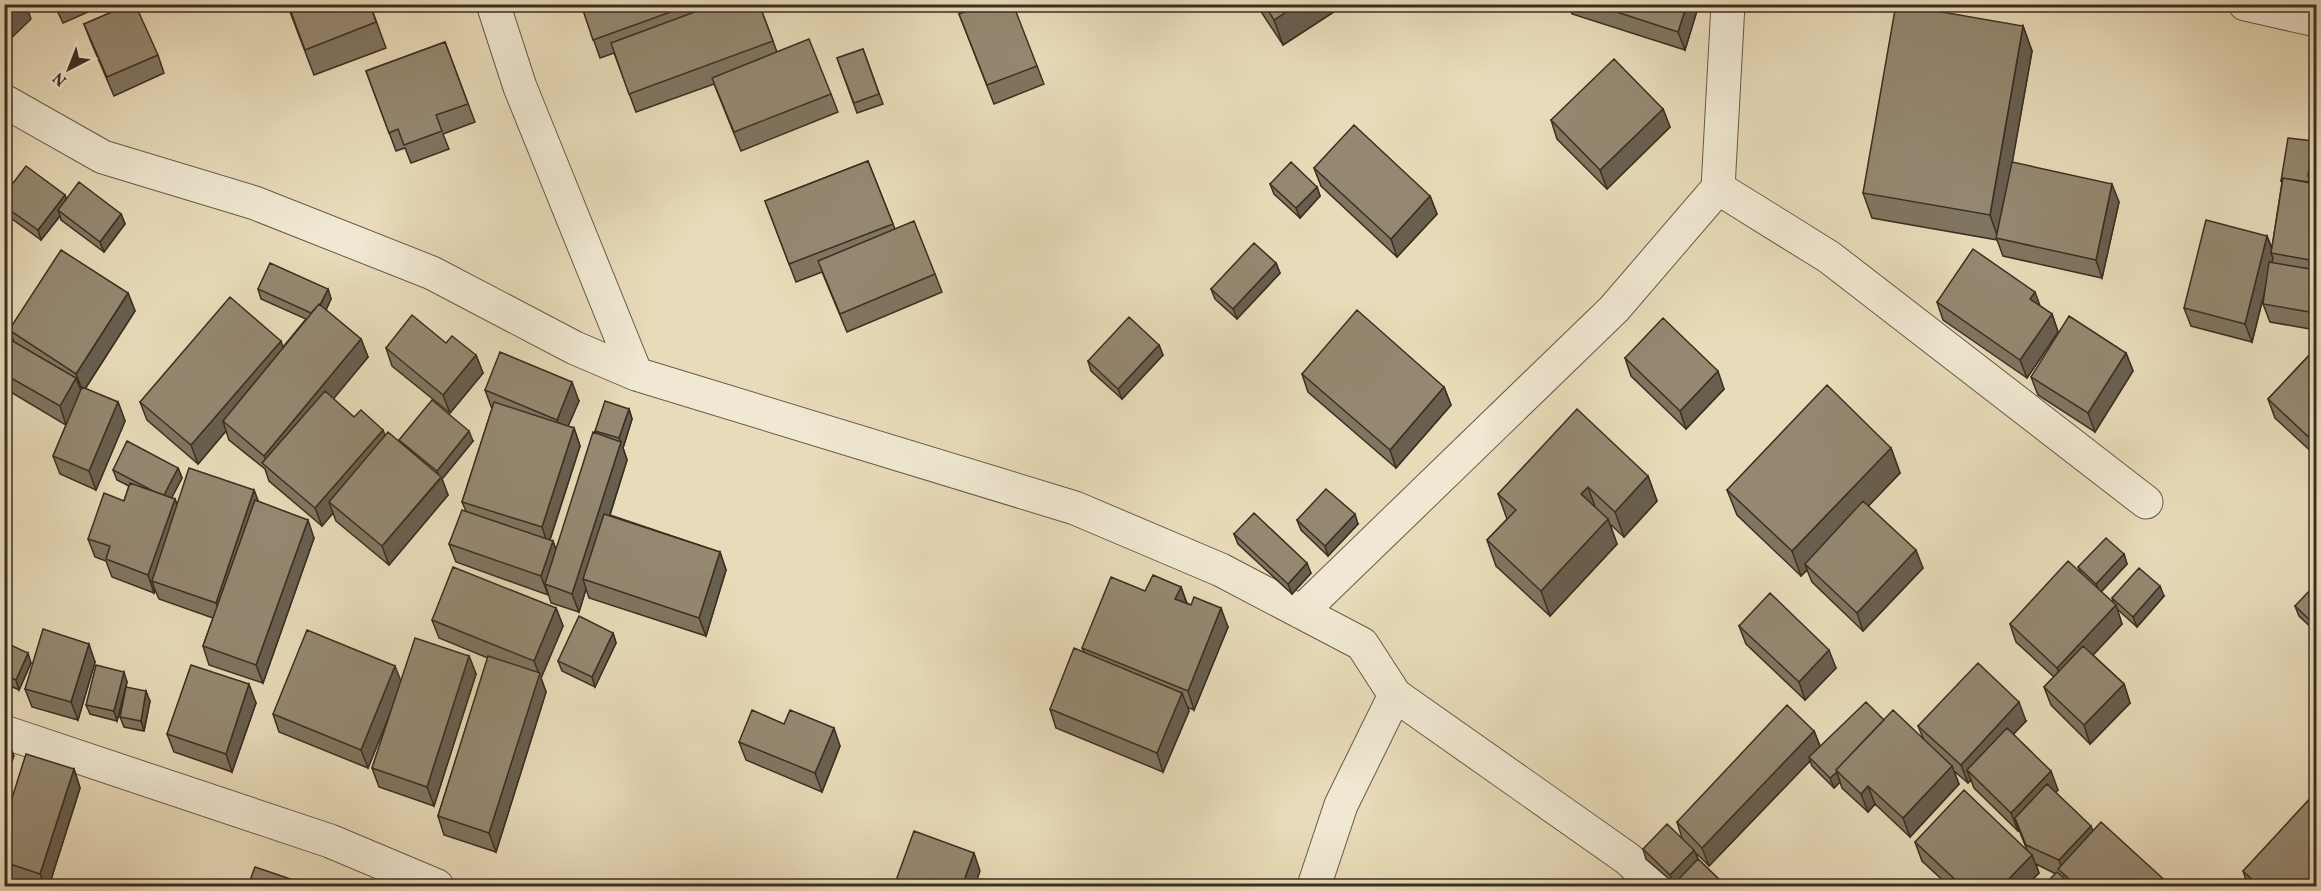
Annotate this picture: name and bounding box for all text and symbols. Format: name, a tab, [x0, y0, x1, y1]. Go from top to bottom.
north arrow	[39, 39, 99, 99]
text: N	[48, 66, 72, 91]

